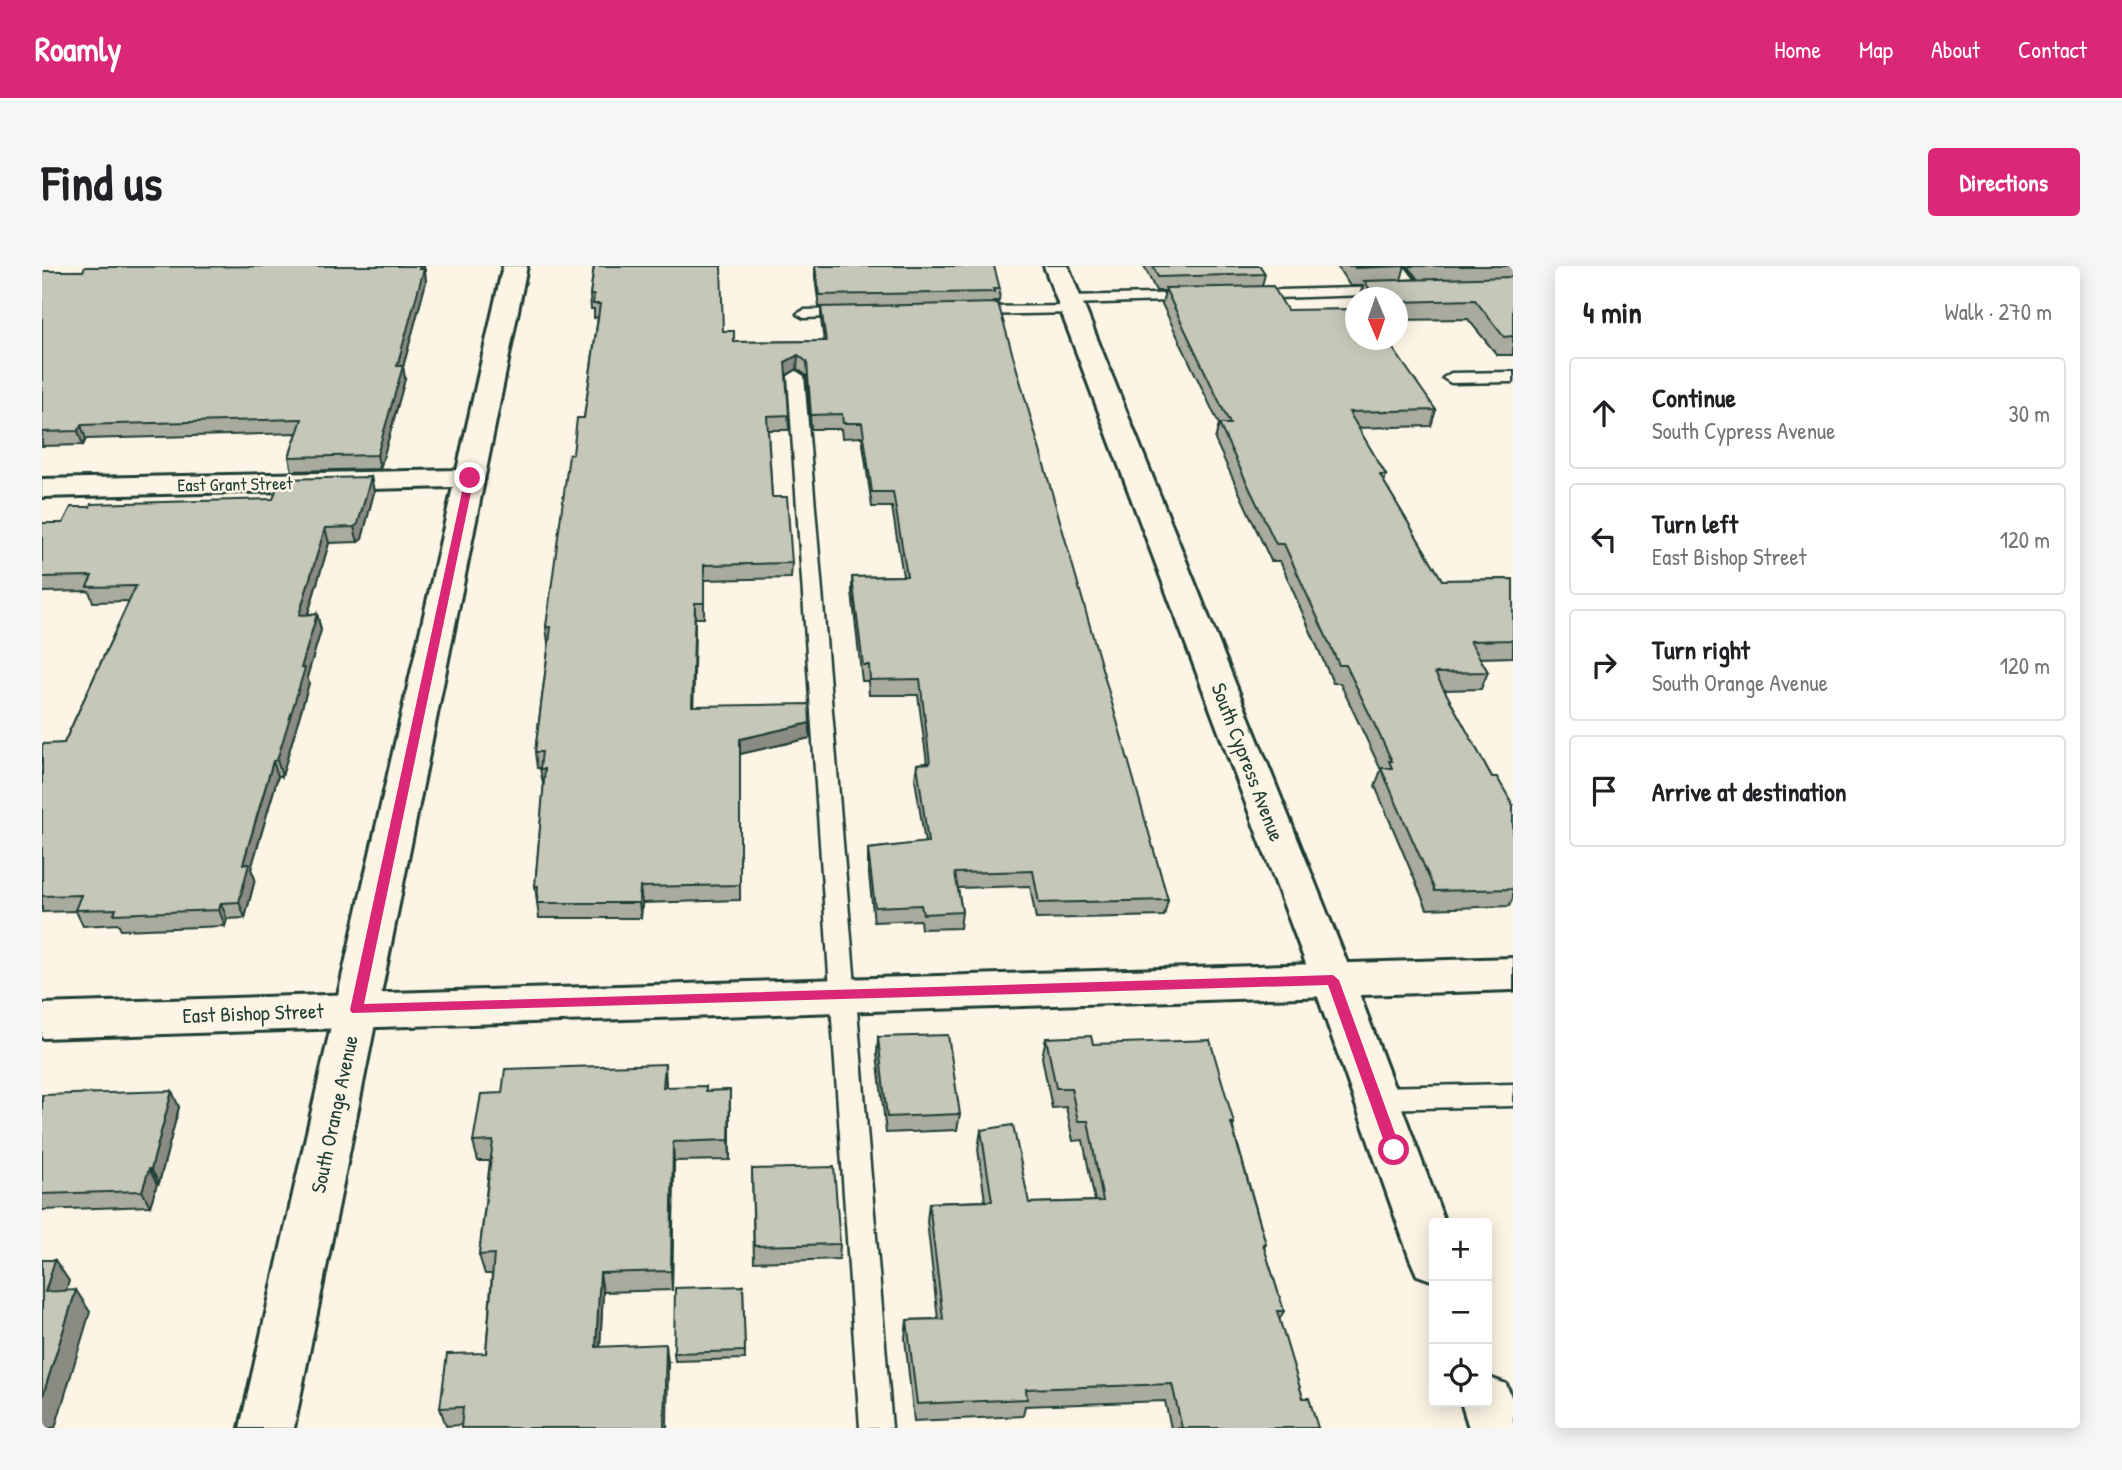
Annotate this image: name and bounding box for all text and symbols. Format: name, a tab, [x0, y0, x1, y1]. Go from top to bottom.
text: Roamly	[35, 27, 121, 71]
text: Home	[1774, 33, 1821, 65]
text: Map	[1859, 33, 1893, 65]
text: About	[1931, 33, 1980, 65]
text: Contact	[2018, 33, 2087, 65]
button: Directions	[1928, 148, 2080, 216]
text: Find us	[42, 149, 162, 215]
north arrow	[1345, 287, 1408, 350]
text: 4 min	[1583, 292, 1642, 332]
text: Walk · 270 m	[1945, 296, 2052, 327]
text: Continue	[1652, 380, 1736, 415]
icon: ahead	[1585, 394, 1623, 432]
text: 30 m	[2008, 398, 2050, 429]
text: South Cypress Avenue	[1652, 415, 1835, 446]
route end	[454, 462, 485, 493]
street label: East Grant Street	[177, 470, 294, 498]
text: Turn left	[1652, 506, 1738, 541]
icon: left	[1585, 520, 1623, 558]
text: 120 m	[2000, 524, 2050, 555]
text: East Bishop Street	[1652, 541, 1807, 572]
text: Turn right	[1652, 632, 1750, 667]
icon: right	[1585, 646, 1623, 684]
text: 120 m	[2000, 650, 2050, 681]
text: South Orange Avenue	[1652, 667, 1828, 698]
street label: South Cypress Avenue	[1204, 679, 1292, 845]
icon: arrive	[1585, 772, 1623, 810]
text: Arrive at destination	[1652, 774, 1847, 809]
street label: East Bishop Street	[182, 996, 325, 1030]
street label: South Orange Avenue	[303, 1032, 365, 1196]
route start	[1378, 1134, 1409, 1165]
map controls	[1429, 1218, 1492, 1407]
button: +	[1429, 1218, 1492, 1281]
button: −	[1429, 1281, 1492, 1344]
button: locate	[1429, 1344, 1492, 1407]

